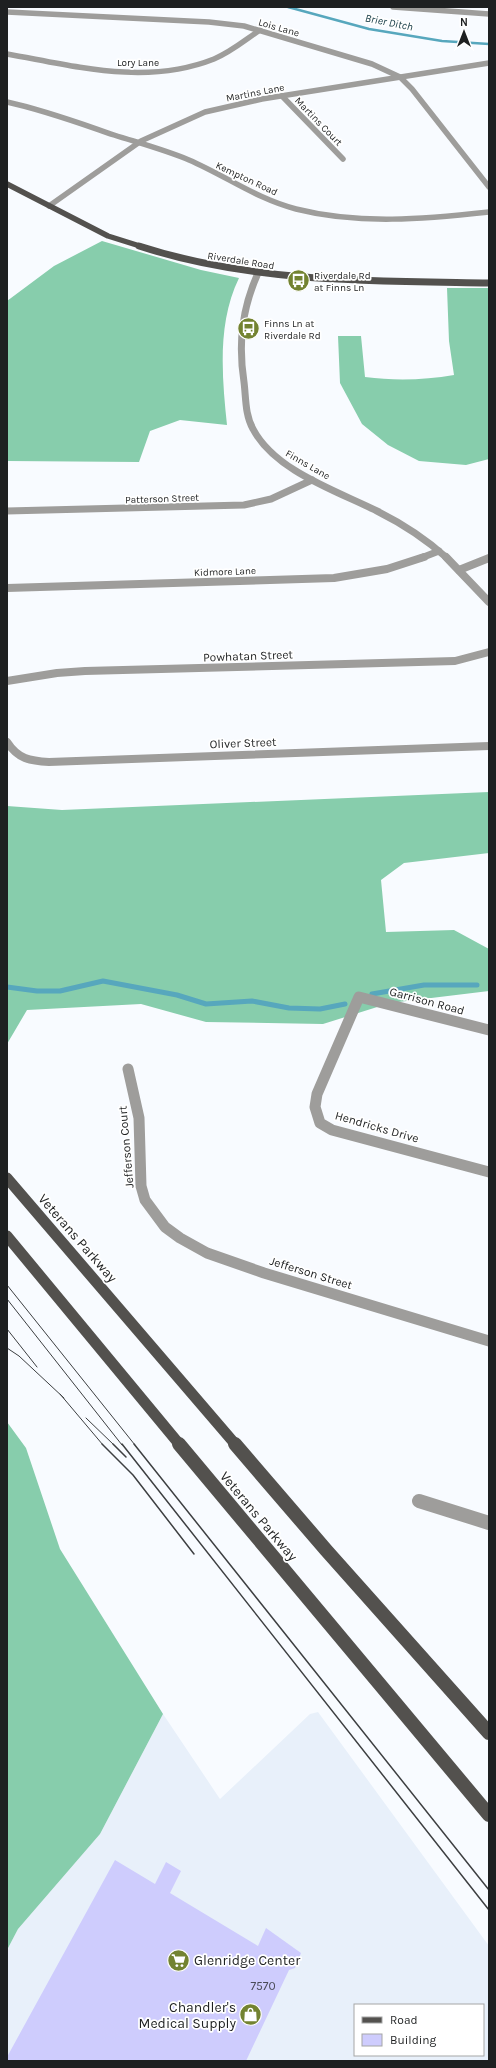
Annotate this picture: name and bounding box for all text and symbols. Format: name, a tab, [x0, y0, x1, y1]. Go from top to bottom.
water label: Brier Ditch	[364, 11, 414, 33]
north arrow	[444, 12, 484, 52]
street label: Lois Lane	[257, 16, 301, 40]
text: N	[460, 16, 468, 29]
street label: Lory Lane	[117, 57, 159, 69]
street label: Martins Lane	[225, 81, 285, 105]
street label: Martins Court	[292, 95, 345, 149]
street label: Kempton Road	[214, 159, 280, 199]
street label: Riverdale Road	[206, 250, 275, 272]
bus stop icon: Riverdale Rd at Finns Ln	[285, 268, 311, 294]
place label: Riverdale Rd at Finns Ln	[314, 270, 371, 294]
bus stop icon: Finns Ln at Riverdale Rd	[235, 316, 261, 342]
place label: Finns Ln at Riverdale Rd	[264, 318, 321, 342]
street label: Finns Lane	[283, 447, 332, 482]
street label: Patterson Street	[125, 492, 199, 506]
street label: Kidmore Lane	[194, 565, 256, 579]
street label: Powhatan Street	[203, 647, 294, 665]
street label: Oliver Street	[209, 735, 277, 751]
street label: Garrison Road	[388, 984, 466, 1018]
street label: Jefferson Court	[115, 1105, 137, 1189]
street label: Hendricks Drive	[333, 1108, 421, 1146]
street label: Veterans Parkway	[35, 1191, 121, 1286]
street label: Jefferson Street	[268, 1254, 354, 1292]
street label: Veterans Parkway	[216, 1468, 301, 1565]
supermarket icon: Glenridge Center	[166, 1947, 192, 1973]
place label: Glenridge Center	[194, 1952, 301, 1969]
house number: 7570	[250, 1979, 276, 1993]
place label: Chandler's Medical Supply	[139, 1999, 236, 2032]
shop icon: Chandler's Medical Supply	[238, 2002, 264, 2028]
legend	[354, 2004, 484, 2056]
text: Road	[390, 2013, 418, 2027]
text: Building	[390, 2033, 437, 2047]

